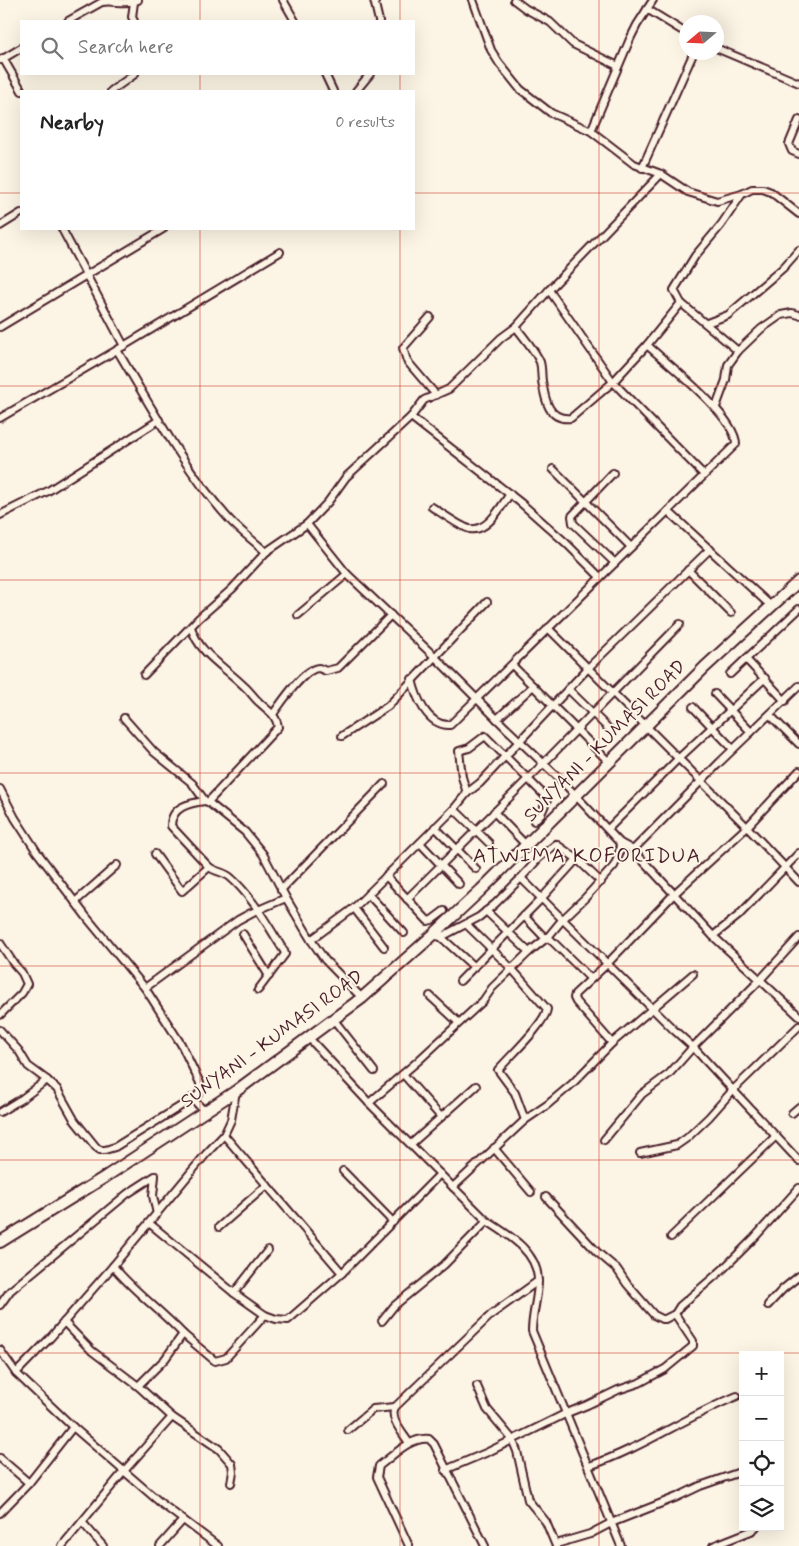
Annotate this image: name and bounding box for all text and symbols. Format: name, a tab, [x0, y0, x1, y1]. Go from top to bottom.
north arrow	[679, 15, 724, 60]
search box	[20, 20, 415, 75]
icon: search	[38, 34, 66, 62]
text: Search here	[78, 35, 174, 60]
text: Nearby	[40, 109, 104, 137]
text: 0 results	[335, 112, 395, 133]
street label: SUNYANI - KUMASI ROAD	[518, 654, 692, 828]
district label: ATWIMA KOFORIDUA	[473, 842, 701, 870]
street label: SUNYANI - KUMASI ROAD	[176, 964, 368, 1114]
map controls	[739, 1351, 784, 1531]
button: +	[739, 1351, 784, 1396]
button: −	[739, 1396, 784, 1441]
button: locate	[739, 1441, 784, 1486]
button: layers	[739, 1486, 784, 1531]

